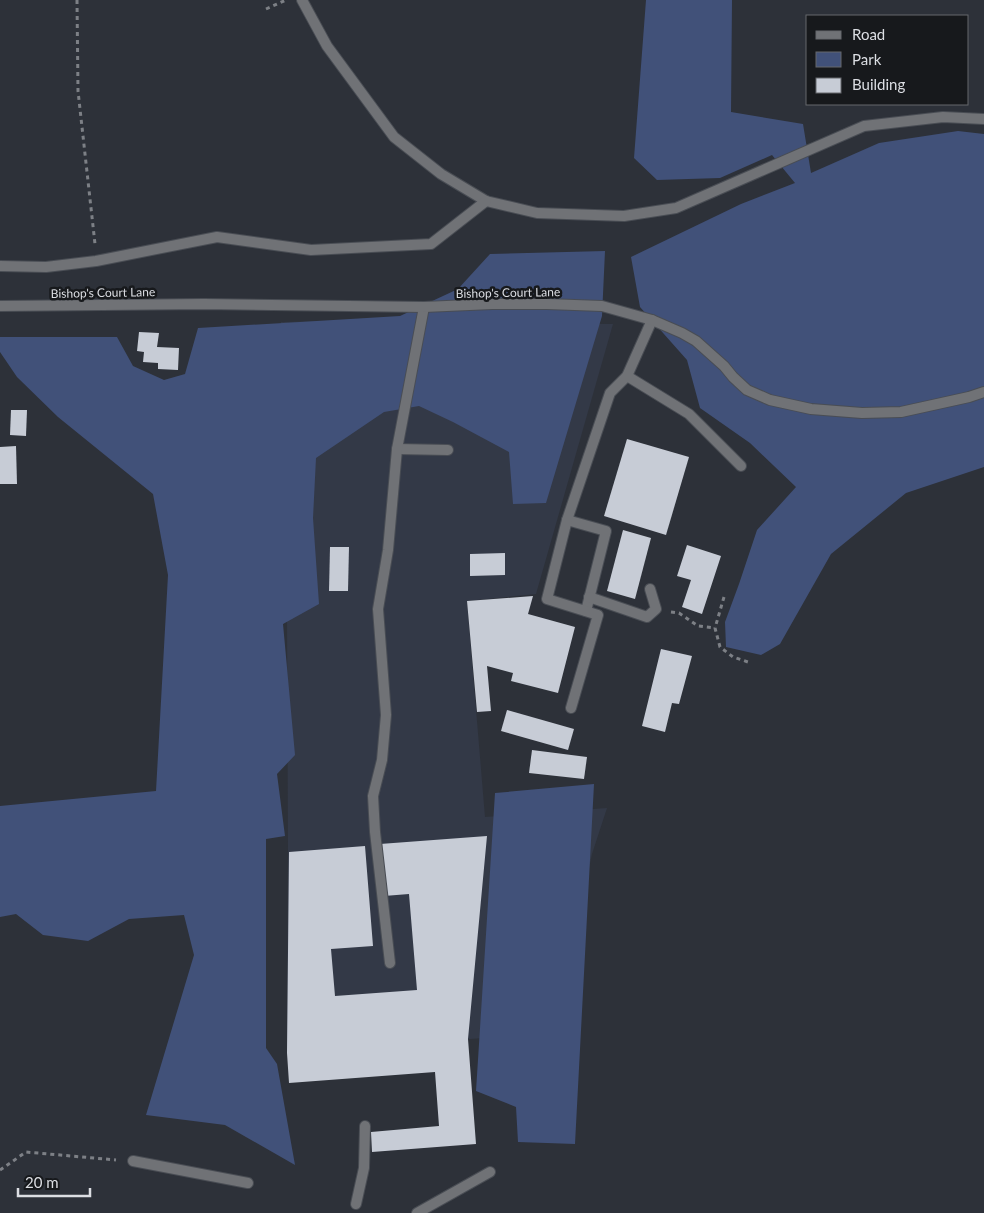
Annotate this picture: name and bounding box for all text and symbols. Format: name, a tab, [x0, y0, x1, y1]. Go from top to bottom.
legend	[806, 15, 969, 105]
text: Road	[852, 25, 885, 43]
text: Park	[852, 50, 882, 68]
text: Building	[852, 75, 905, 93]
street label: Bishop's Court Lane	[51, 284, 155, 301]
street label: Bishop's Court Lane	[456, 284, 560, 301]
scale bar	[18, 1166, 90, 1198]
text: 20 m	[25, 1173, 59, 1191]

